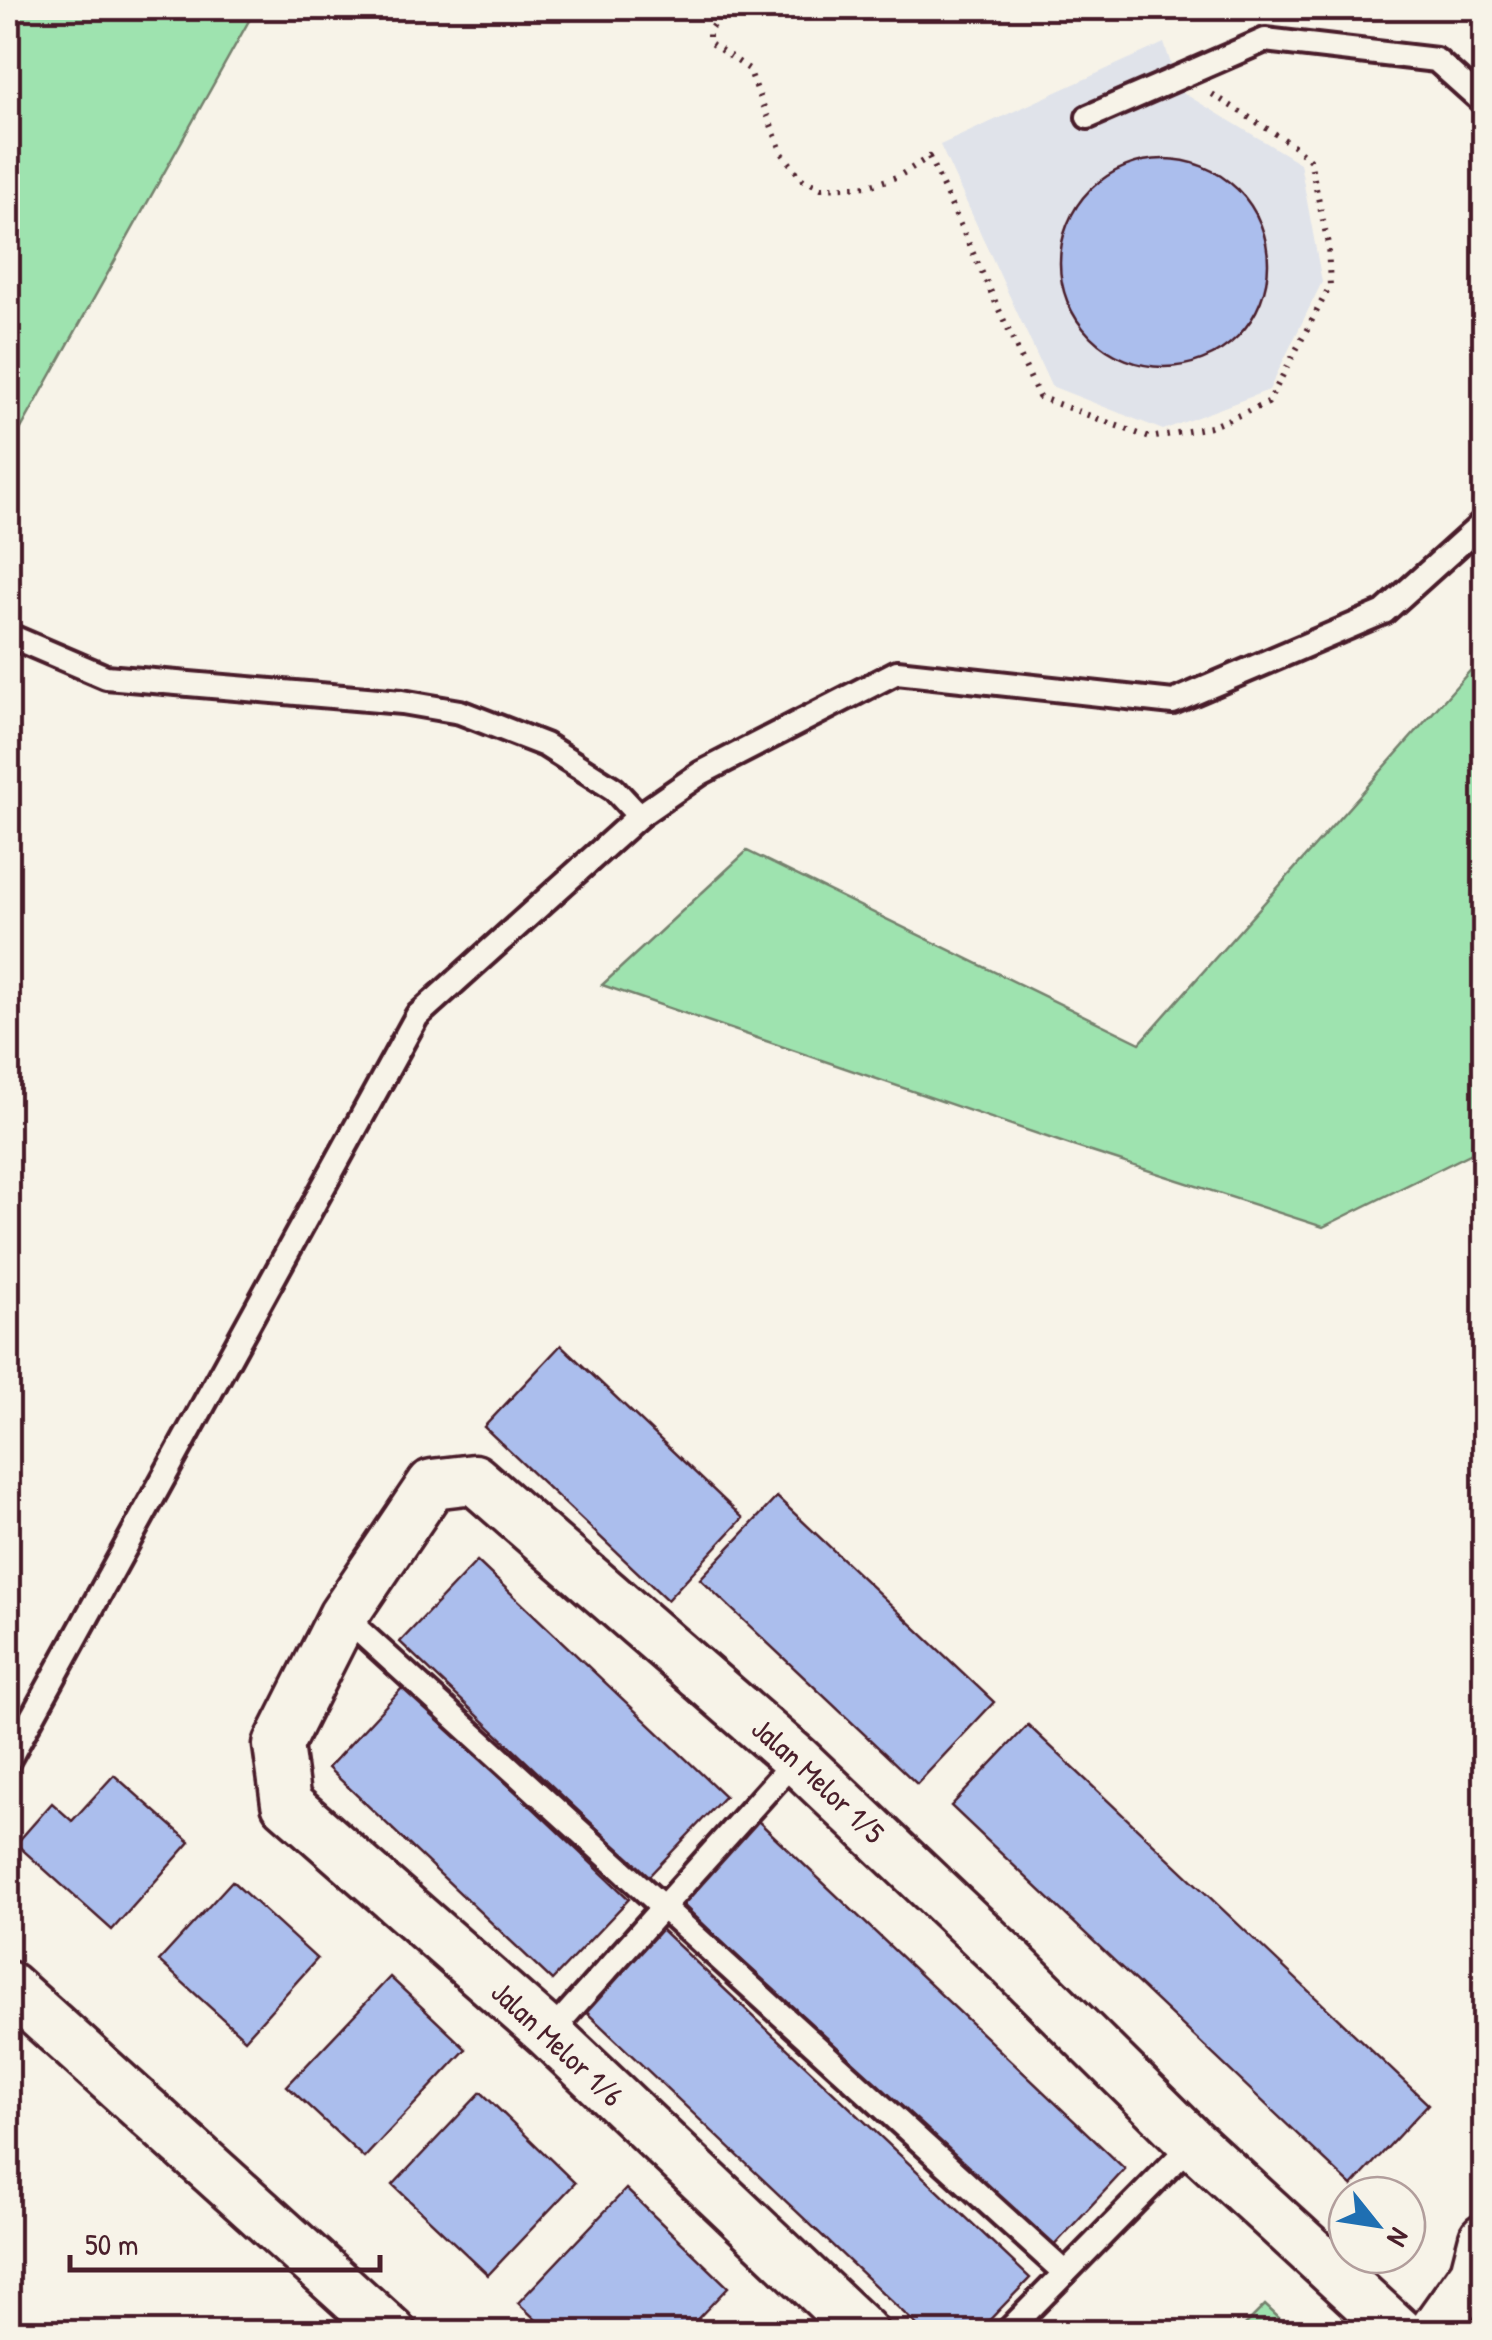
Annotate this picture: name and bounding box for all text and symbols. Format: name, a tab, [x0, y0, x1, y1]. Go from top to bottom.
street label: Jalan Melor 1/5	[744, 1708, 894, 1852]
street label: Jalan Melor 1/6	[483, 1972, 632, 2115]
north arrow	[1327, 2175, 1427, 2275]
scale bar	[70, 2210, 380, 2272]
text: N	[1378, 2222, 1419, 2254]
text: 50 m	[85, 2224, 138, 2264]

